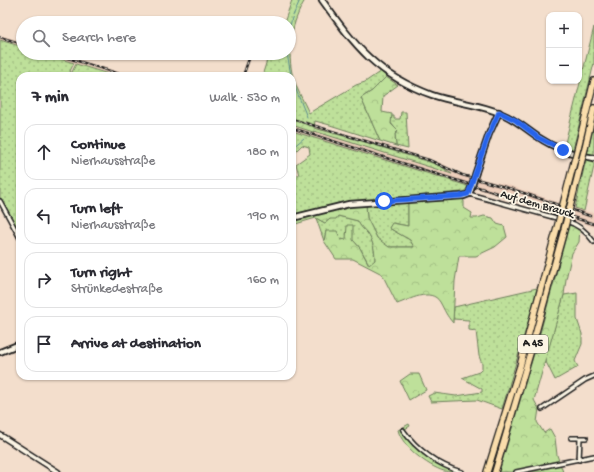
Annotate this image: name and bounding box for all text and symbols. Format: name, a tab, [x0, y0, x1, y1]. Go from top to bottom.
map controls	[546, 12, 582, 84]
button: +	[546, 12, 582, 48]
search box	[16, 16, 296, 60]
icon: search	[30, 27, 52, 49]
text: Search here	[62, 29, 136, 47]
button: −	[546, 48, 582, 84]
text: 7 min	[32, 88, 69, 108]
text: Walk · 530 m	[210, 91, 280, 106]
text: Continue	[71, 136, 125, 154]
icon: ahead	[33, 141, 55, 163]
route end	[554, 141, 572, 159]
text: 180 m	[247, 145, 279, 160]
text: Nierhausstraße	[71, 154, 155, 169]
street label: Auf dem Brauck	[499, 188, 577, 223]
route start	[375, 192, 393, 210]
text: Turn left	[71, 200, 122, 218]
icon: left	[33, 205, 55, 227]
text: 190 m	[248, 209, 279, 224]
text: Nierhausstraße	[71, 218, 155, 233]
text: Turn right	[71, 264, 131, 282]
icon: right	[33, 269, 55, 291]
text: 160 m	[247, 273, 279, 288]
text: Strünkedestraße	[71, 282, 163, 297]
icon: arrive	[33, 333, 55, 355]
text: Arrive at destination	[71, 335, 201, 353]
road number: A 45	[518, 335, 548, 353]

